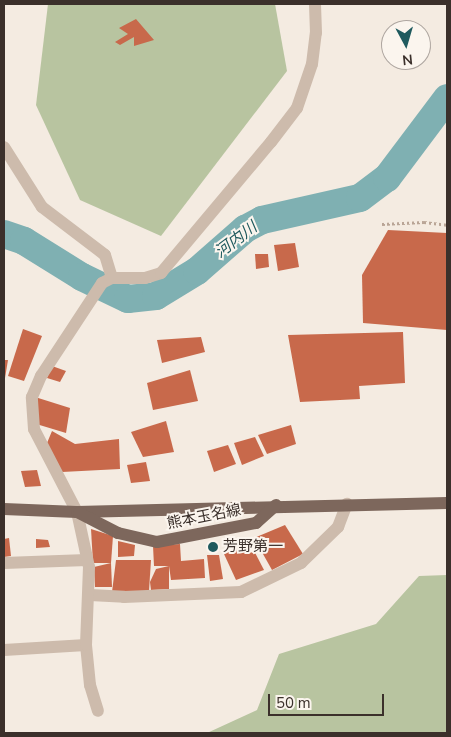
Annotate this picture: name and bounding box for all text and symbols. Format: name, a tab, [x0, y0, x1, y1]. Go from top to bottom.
north arrow	[381, 20, 431, 70]
text: N	[401, 49, 414, 69]
water label: 河内川	[211, 218, 261, 262]
street label: 熊本玉名線	[165, 501, 243, 533]
place label: 芳野第一	[223, 538, 283, 556]
marker: 芳野第一	[207, 541, 219, 553]
scale bar	[271, 684, 387, 716]
text: 50 m	[276, 693, 311, 713]

